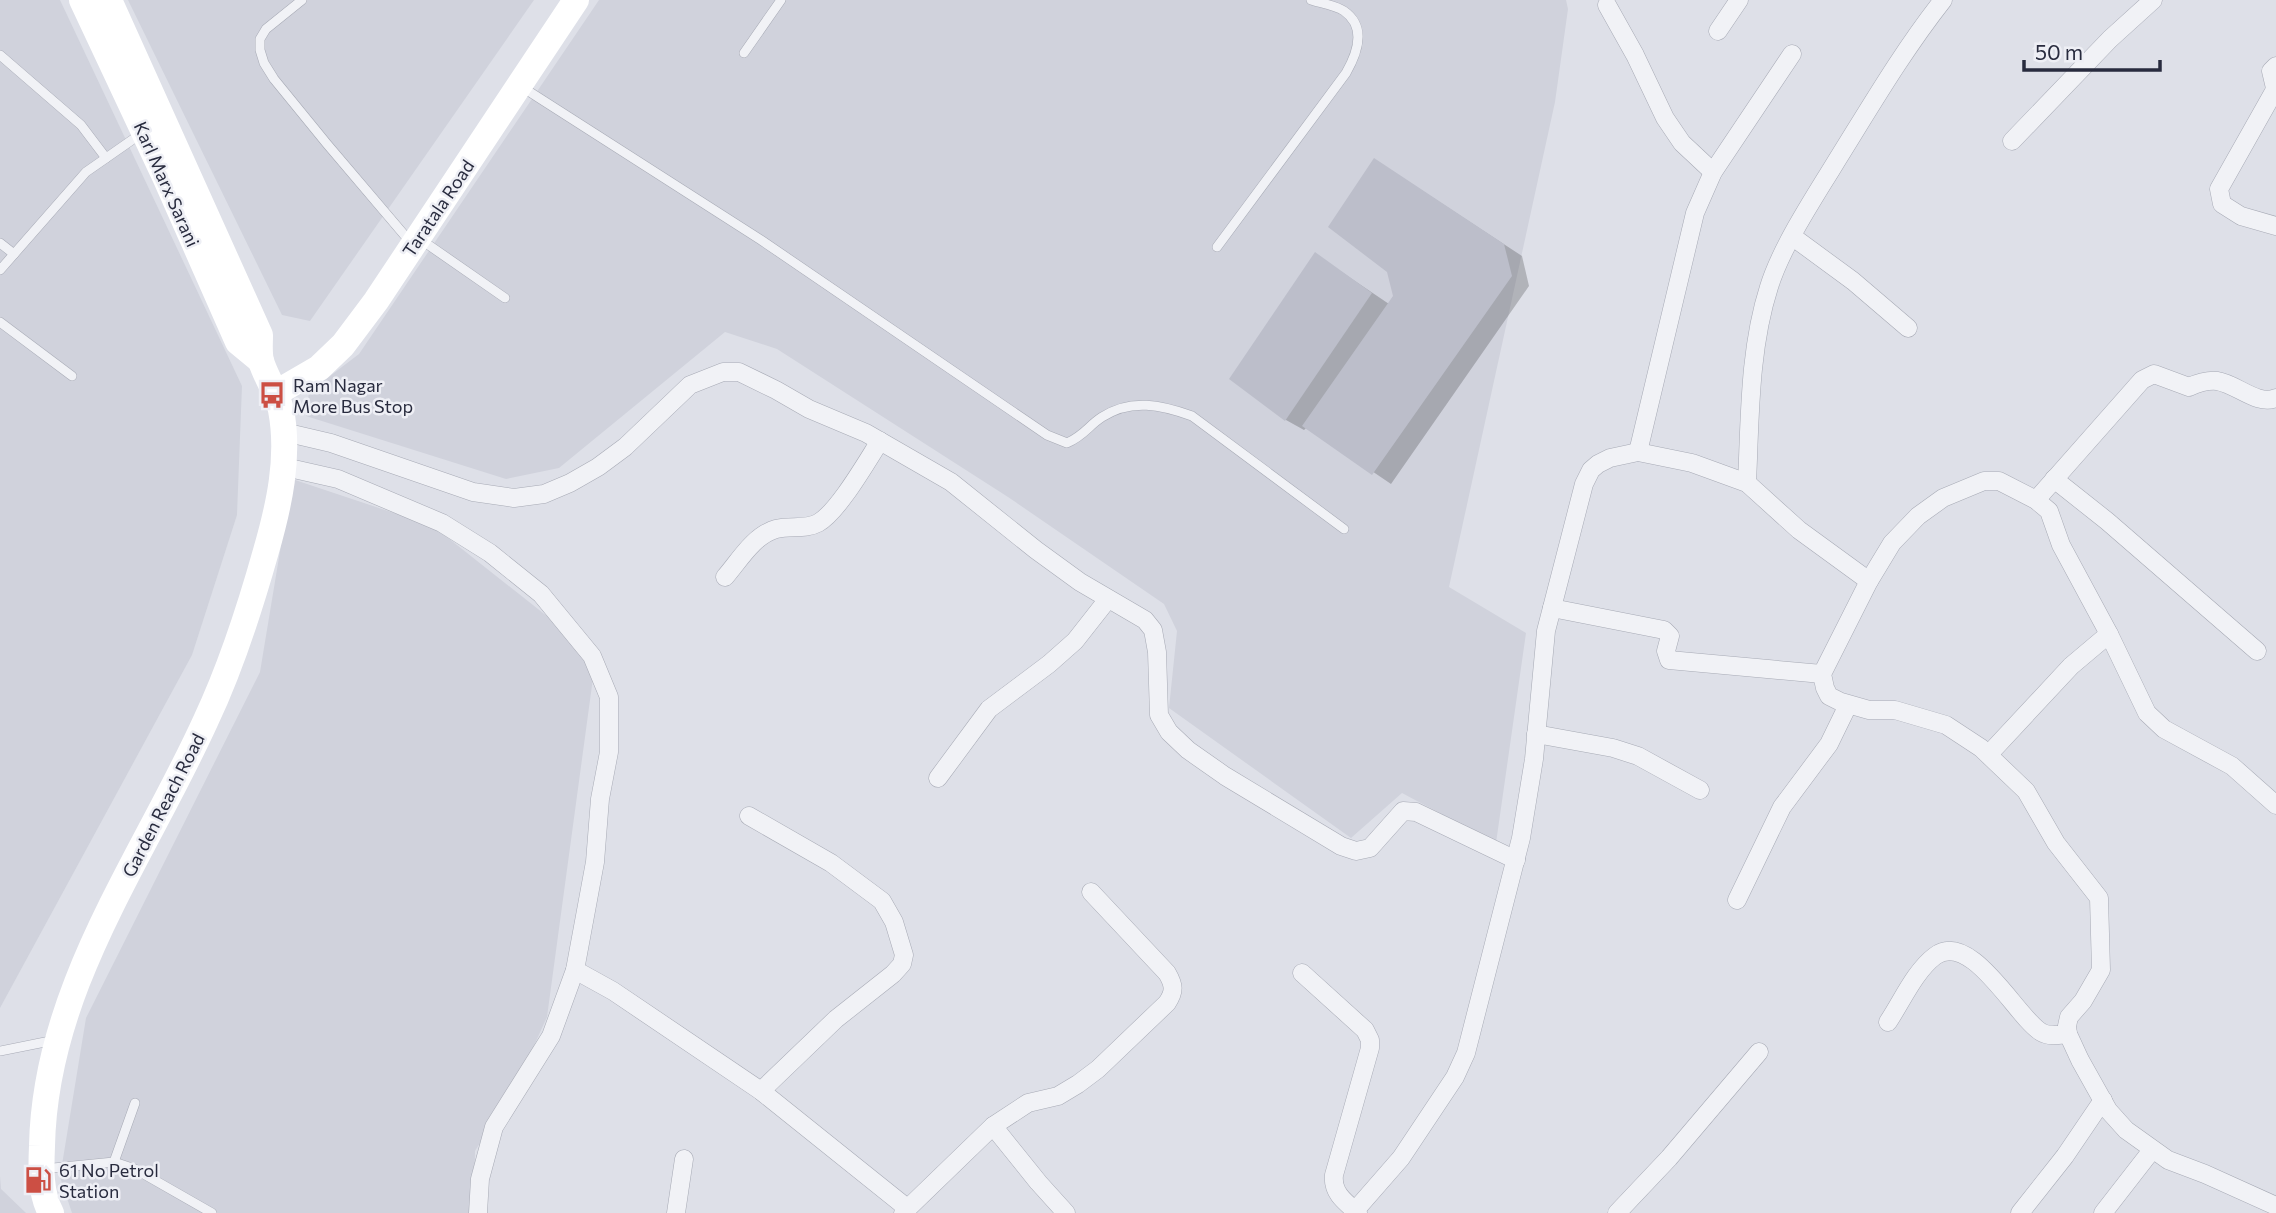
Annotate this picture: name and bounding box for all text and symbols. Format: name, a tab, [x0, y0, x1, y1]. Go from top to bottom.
scale bar	[2024, 28, 2160, 72]
text: 50 m	[2035, 39, 2083, 64]
street label: Karl Marx Sarani	[130, 118, 204, 250]
street label: Taratala Road	[398, 155, 478, 261]
place label: Ram Nagar More Bus Stop	[293, 374, 413, 417]
bus stop icon: Ram Nagar More Bus Stop	[257, 380, 287, 410]
street label: Garden Reach Road	[117, 730, 209, 880]
place label: 61 No Petrol Station	[59, 1159, 159, 1202]
fuel station icon: 61 No Petrol Station	[23, 1165, 53, 1195]

